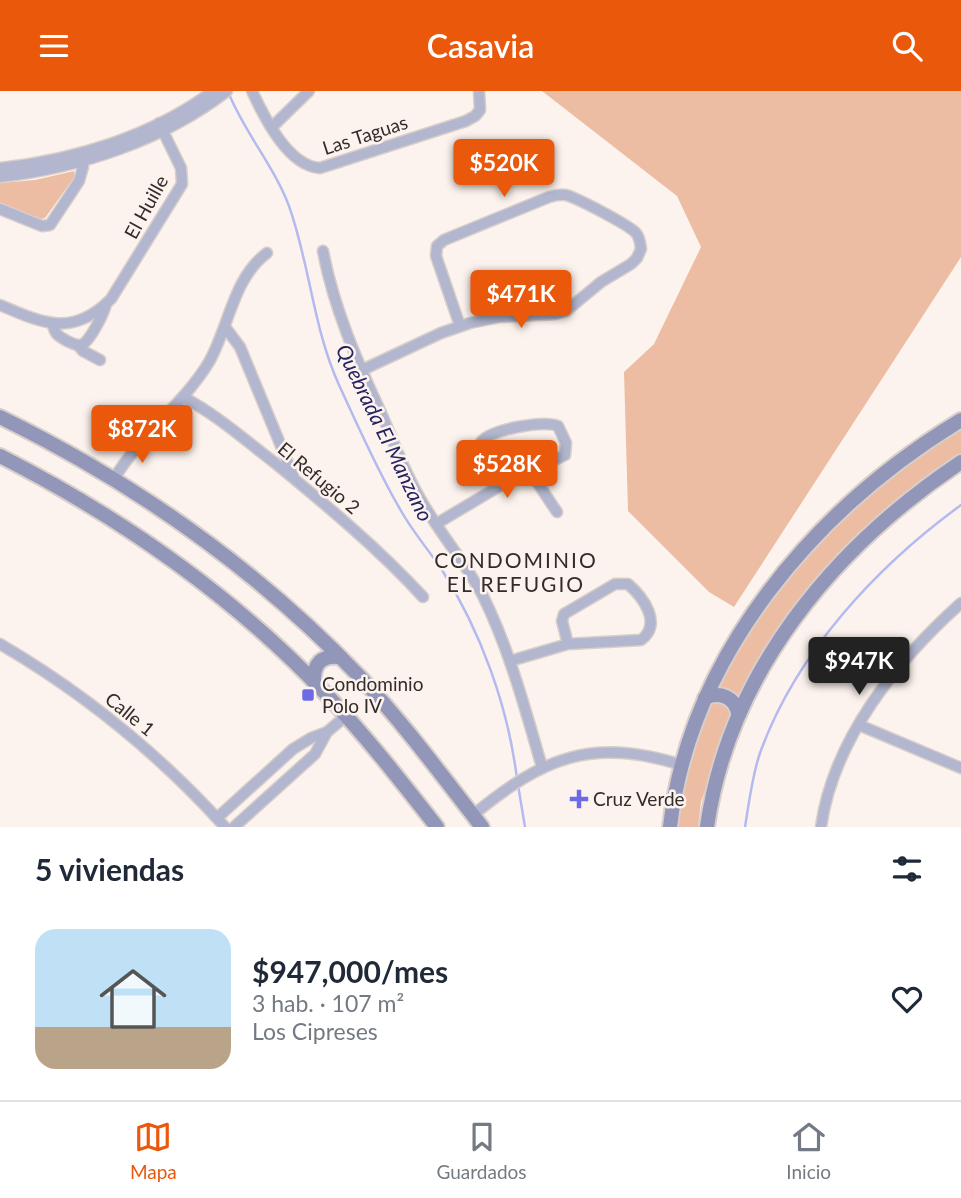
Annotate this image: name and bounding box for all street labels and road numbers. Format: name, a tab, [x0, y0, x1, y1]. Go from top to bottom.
street label: Las Taguas	[319, 110, 410, 159]
street label: El Huille	[119, 171, 172, 242]
street label: El Refugio 2	[274, 437, 365, 519]
street label: Calle 1	[101, 687, 160, 740]

